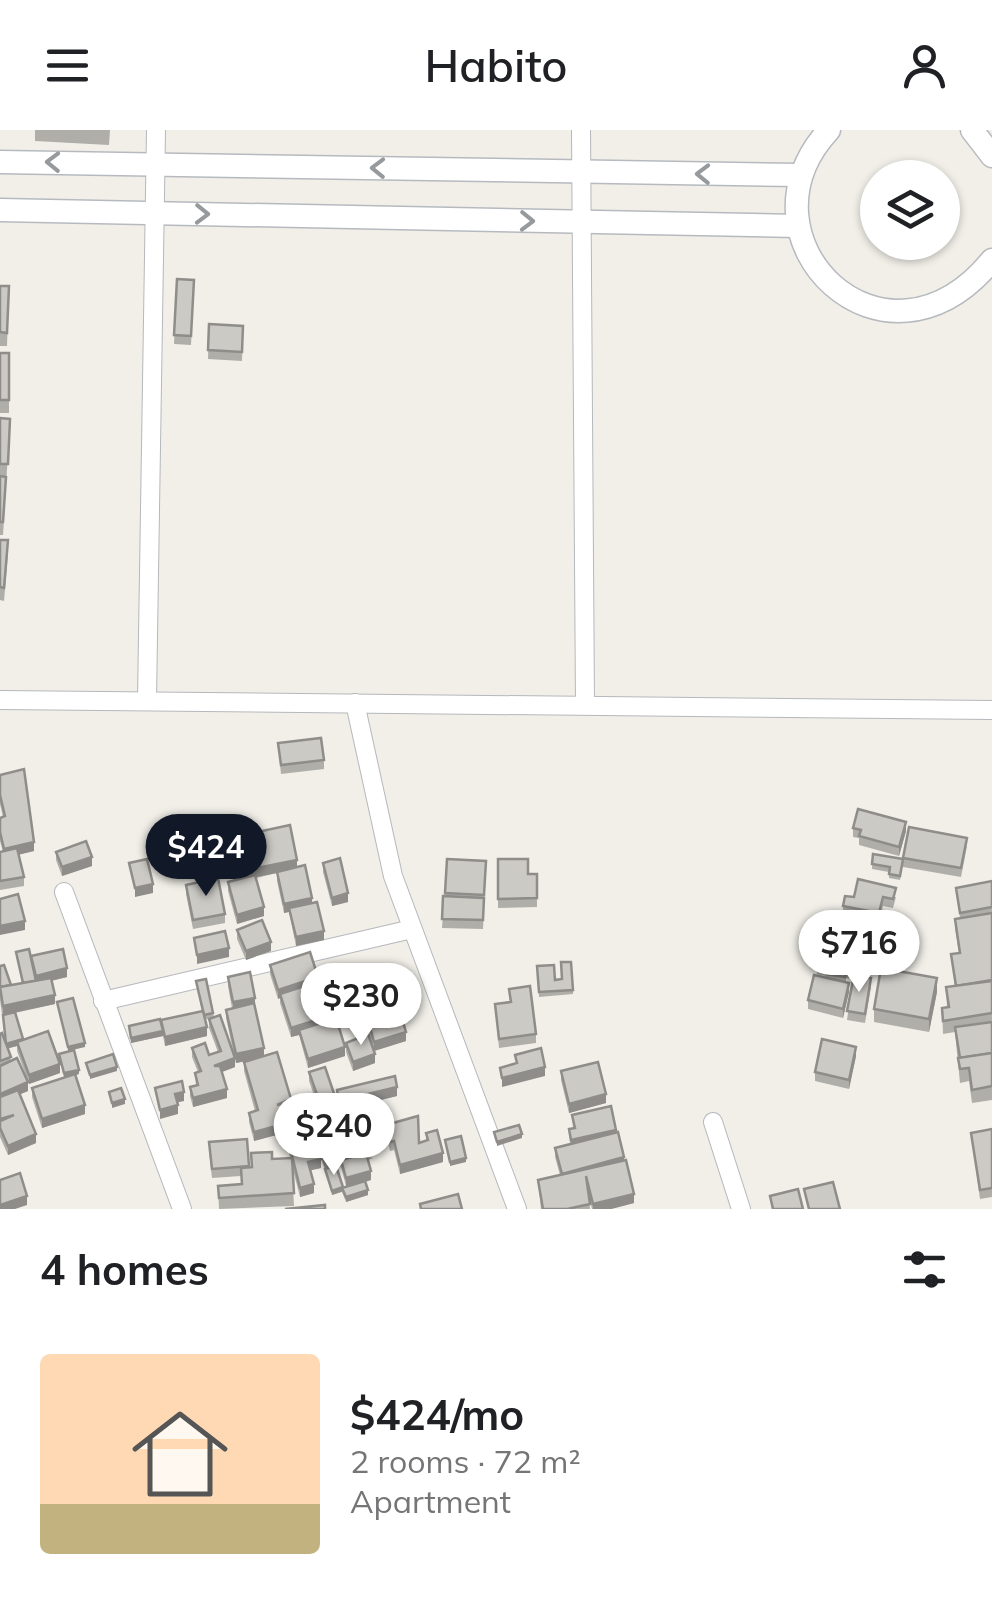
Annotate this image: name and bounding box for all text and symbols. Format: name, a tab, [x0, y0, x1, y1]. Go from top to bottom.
text: Habito	[425, 37, 567, 93]
icon: menu	[40, 38, 95, 93]
icon: person	[897, 38, 952, 93]
one-way arrow	[44, 152, 60, 173]
one-way arrow	[369, 157, 384, 179]
map controls	[860, 160, 960, 260]
button: layers	[860, 160, 960, 260]
one-way arrow	[694, 163, 710, 184]
one-way arrow	[195, 204, 211, 225]
one-way arrow	[520, 210, 536, 232]
pin: $424	[147, 814, 265, 899]
text: $424	[168, 826, 244, 866]
pin: $716	[800, 910, 918, 995]
text: $716	[821, 922, 897, 962]
pin: $230	[302, 963, 420, 1048]
text: $230	[323, 975, 399, 1015]
pin: $240	[275, 1093, 393, 1178]
text: $240	[296, 1105, 372, 1145]
icon: filters	[897, 1242, 952, 1297]
text: 4 homes	[40, 1243, 209, 1296]
text: $424/mo	[350, 1388, 524, 1441]
icon: home	[120, 1394, 240, 1514]
text: 2 rooms · 72 m²	[350, 1441, 581, 1481]
text: Apartment	[350, 1481, 511, 1521]

